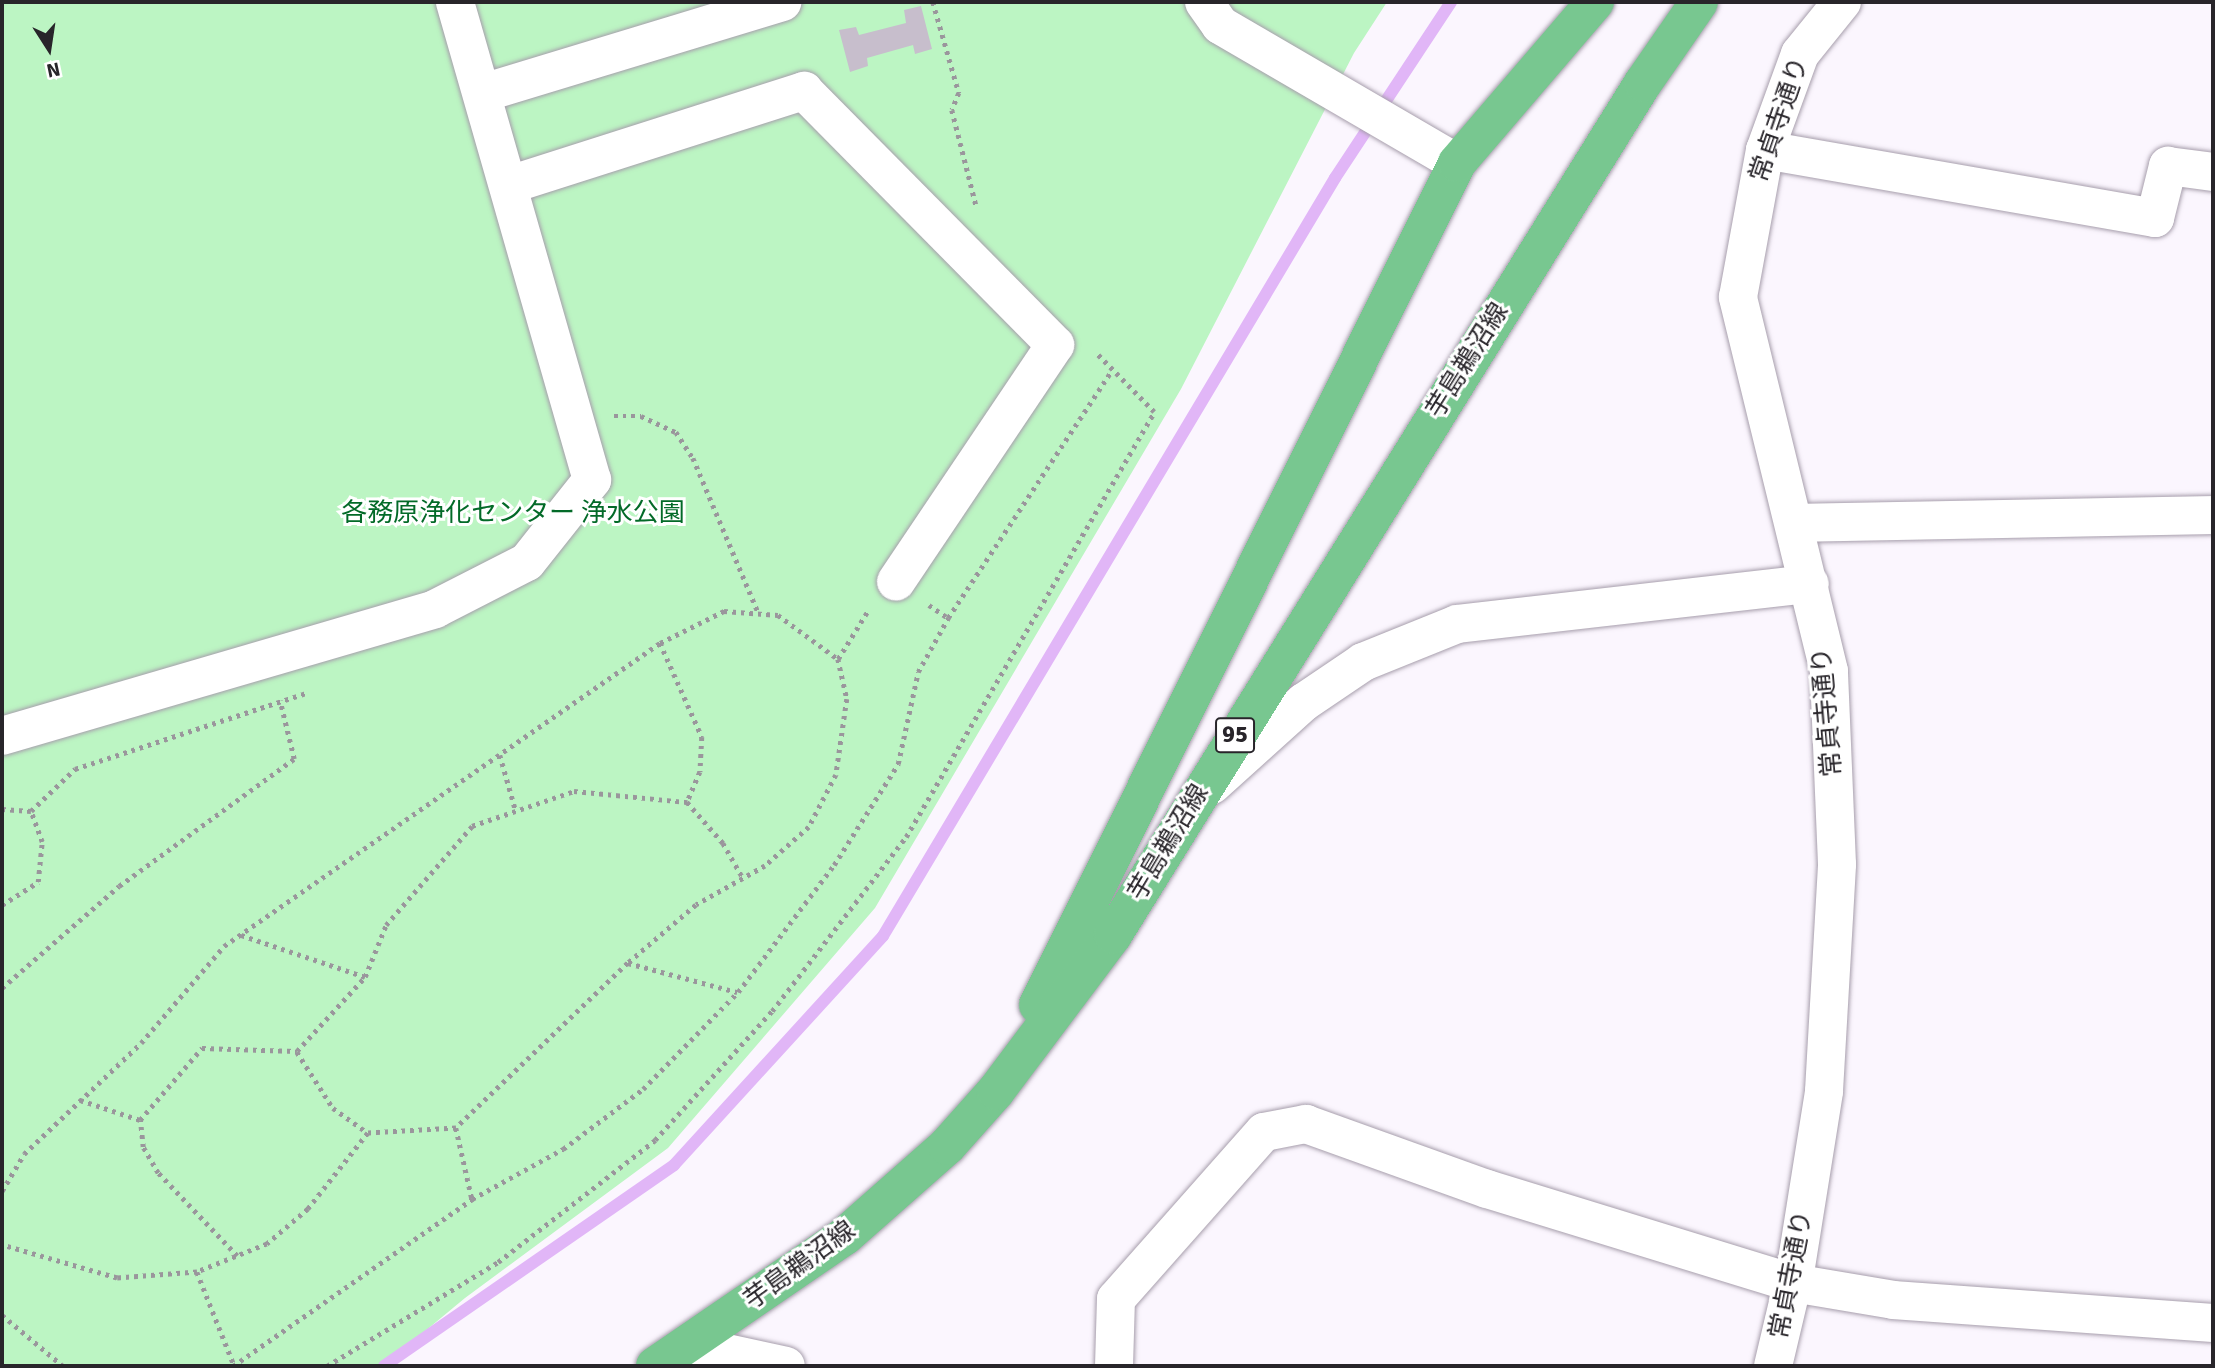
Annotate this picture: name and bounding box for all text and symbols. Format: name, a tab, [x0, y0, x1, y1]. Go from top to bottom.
north arrow	[14, 14, 84, 84]
street label: 常貞寺通り	[1744, 53, 1816, 187]
text: N	[44, 56, 62, 83]
street label: 芋島鵜沼線	[1420, 298, 1516, 424]
park label: 各務原浄化センター 浄水公園	[341, 498, 685, 530]
street label: 常貞寺通り	[1807, 646, 1849, 778]
road number: 95	[1214, 714, 1256, 756]
street label: 芋島鵜沼線	[1122, 779, 1216, 907]
street label: 常貞寺通り	[1764, 1208, 1820, 1342]
street label: 芋島鵜沼線	[738, 1215, 862, 1317]

